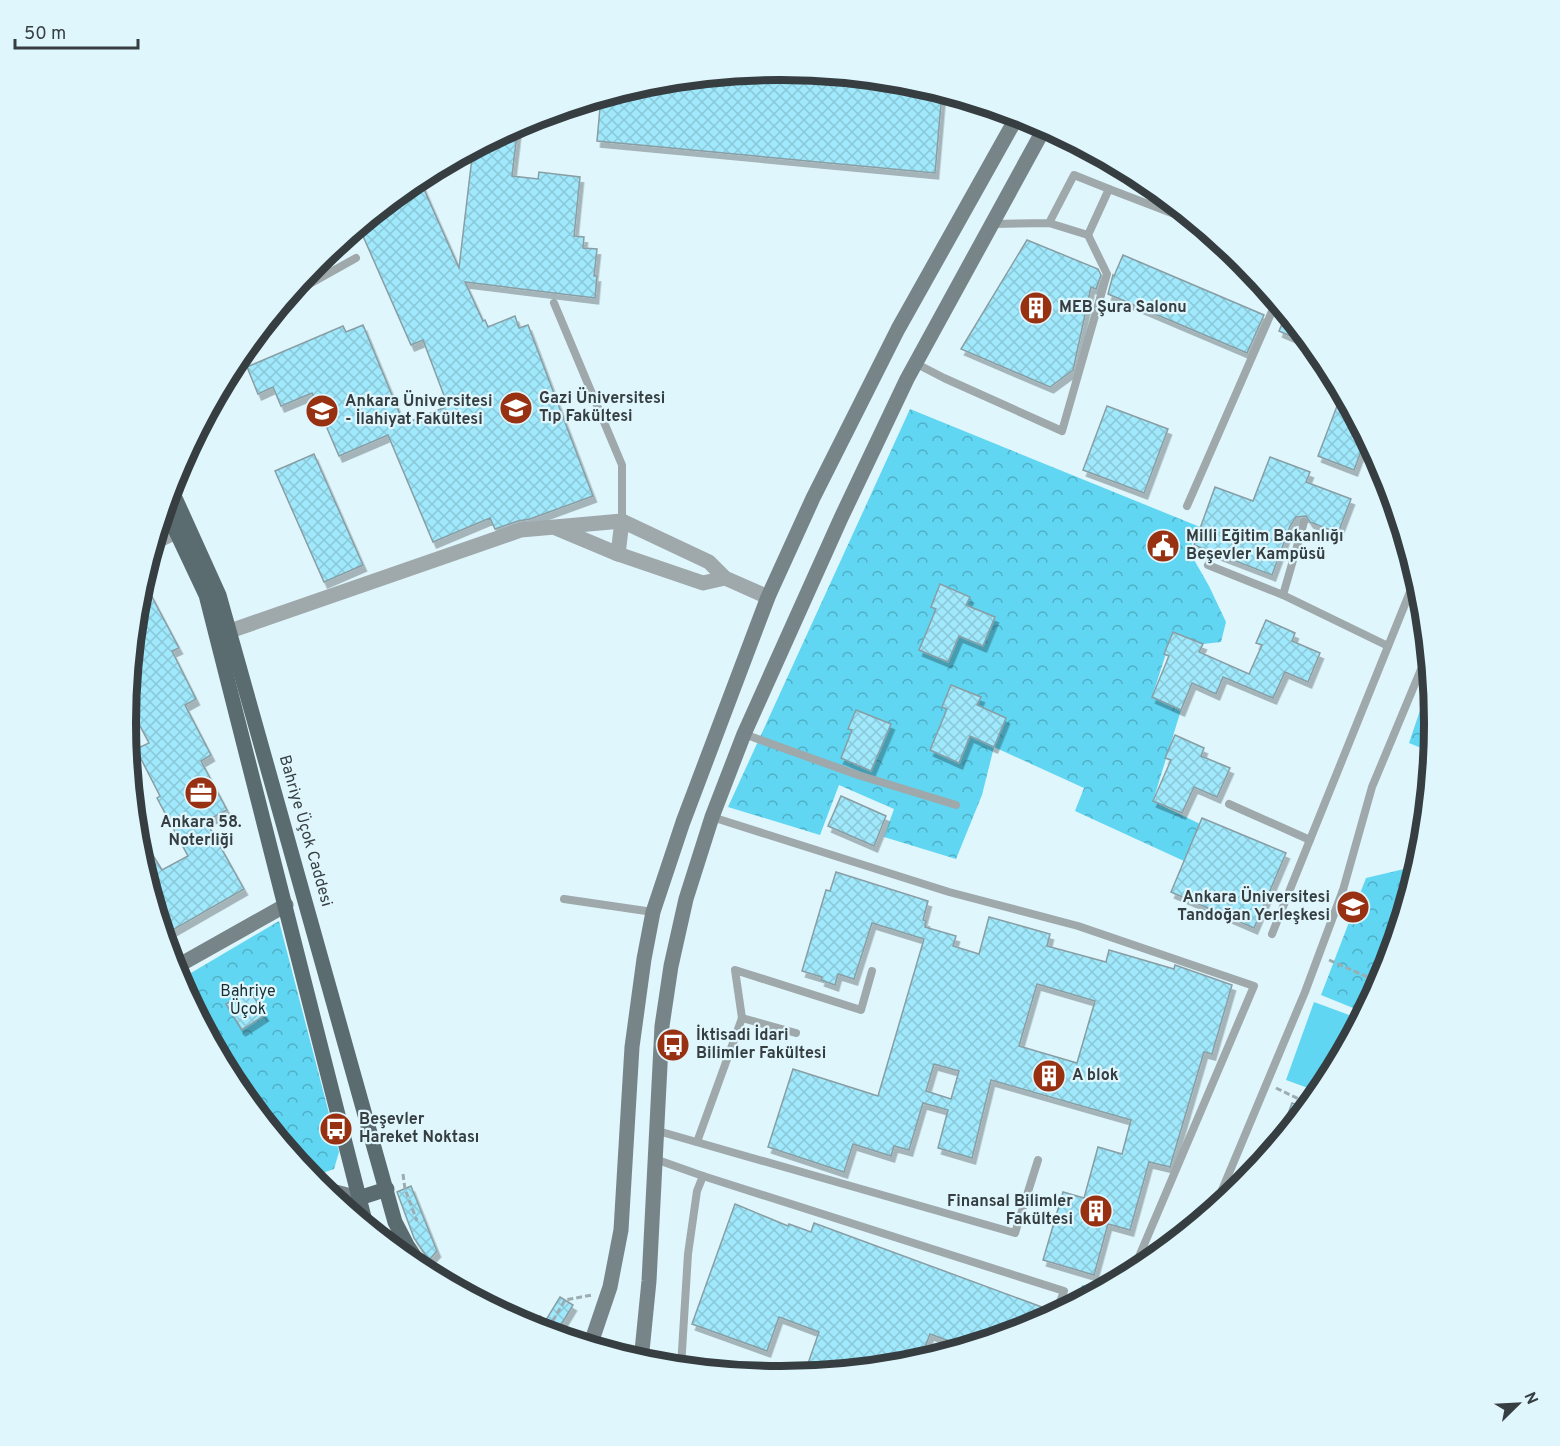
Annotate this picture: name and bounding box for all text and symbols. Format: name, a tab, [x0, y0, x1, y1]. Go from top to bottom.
scale bar	[15, 12, 138, 50]
text: 50 m	[24, 23, 66, 46]
building icon: MEB Şura Salonu	[1018, 290, 1054, 326]
place label: MEB Şura Salonu	[1059, 298, 1187, 318]
place label: Gazi Üniversitesi Tıp Fakültesi	[539, 387, 665, 427]
place label: Ankara Üniversitesi - İlahiyat Fakültesi	[345, 390, 492, 430]
school or university icon: Gazi Üniversitesi Tıp Fakültesi	[498, 390, 534, 426]
school or university icon: Ankara Üniversitesi - İlahiyat Fakültesi	[304, 393, 340, 429]
place label: Milli Eğitim Bakanlığı Beşevler Kampüsü	[1186, 527, 1344, 565]
public building icon: Milli Eğitim Bakanlığı Beşevler Kampüsü	[1145, 528, 1181, 564]
street label: Bahriye Üçok Caddesi	[274, 752, 338, 909]
office icon: Ankara 58. Noterliği	[183, 775, 219, 811]
place label: Ankara 58. Noterliği	[160, 813, 242, 851]
place label: Ankara Üniversitesi Tandoğan Yerleşkesi	[1177, 886, 1330, 926]
school or university icon: Ankara Üniversitesi Tandoğan Yerleşkesi	[1335, 889, 1371, 925]
park label: Bahriye Üçok	[220, 982, 276, 1020]
place label: İktisadi İdari Bilimler Fakültesi	[696, 1024, 826, 1064]
bus stop icon: İktisadi İdari Bilimler Fakültesi	[655, 1027, 691, 1063]
building icon: A blok	[1031, 1058, 1067, 1094]
place label: A blok	[1072, 1066, 1119, 1086]
place label: Beşevler Hareket Noktası	[359, 1110, 479, 1148]
bus stop icon: Beşevler Hareket Noktası	[318, 1111, 354, 1147]
place label: Finansal Bilimler Fakültesi	[947, 1192, 1073, 1230]
building icon: Finansal Bilimler Fakültesi	[1078, 1193, 1114, 1229]
north arrow	[1488, 1374, 1548, 1434]
text: N	[1518, 1389, 1541, 1408]

